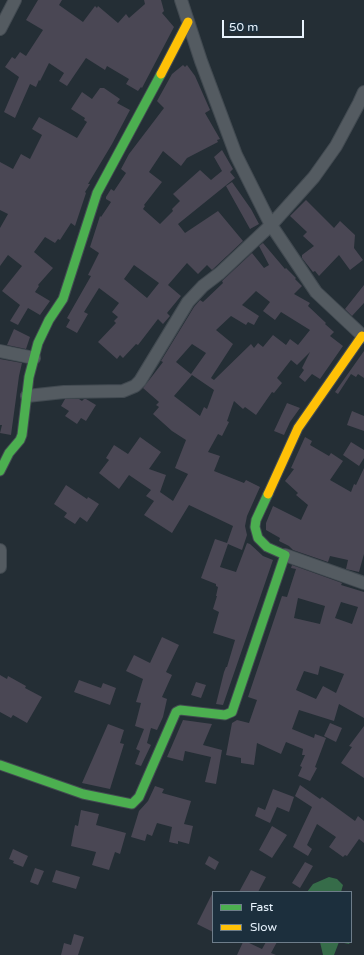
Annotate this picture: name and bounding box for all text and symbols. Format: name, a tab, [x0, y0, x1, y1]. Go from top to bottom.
scale bar	[224, 12, 306, 38]
text: 50 m	[229, 20, 258, 34]
legend	[212, 891, 352, 943]
text: Fast	[250, 900, 273, 914]
text: Slow	[250, 920, 277, 934]

